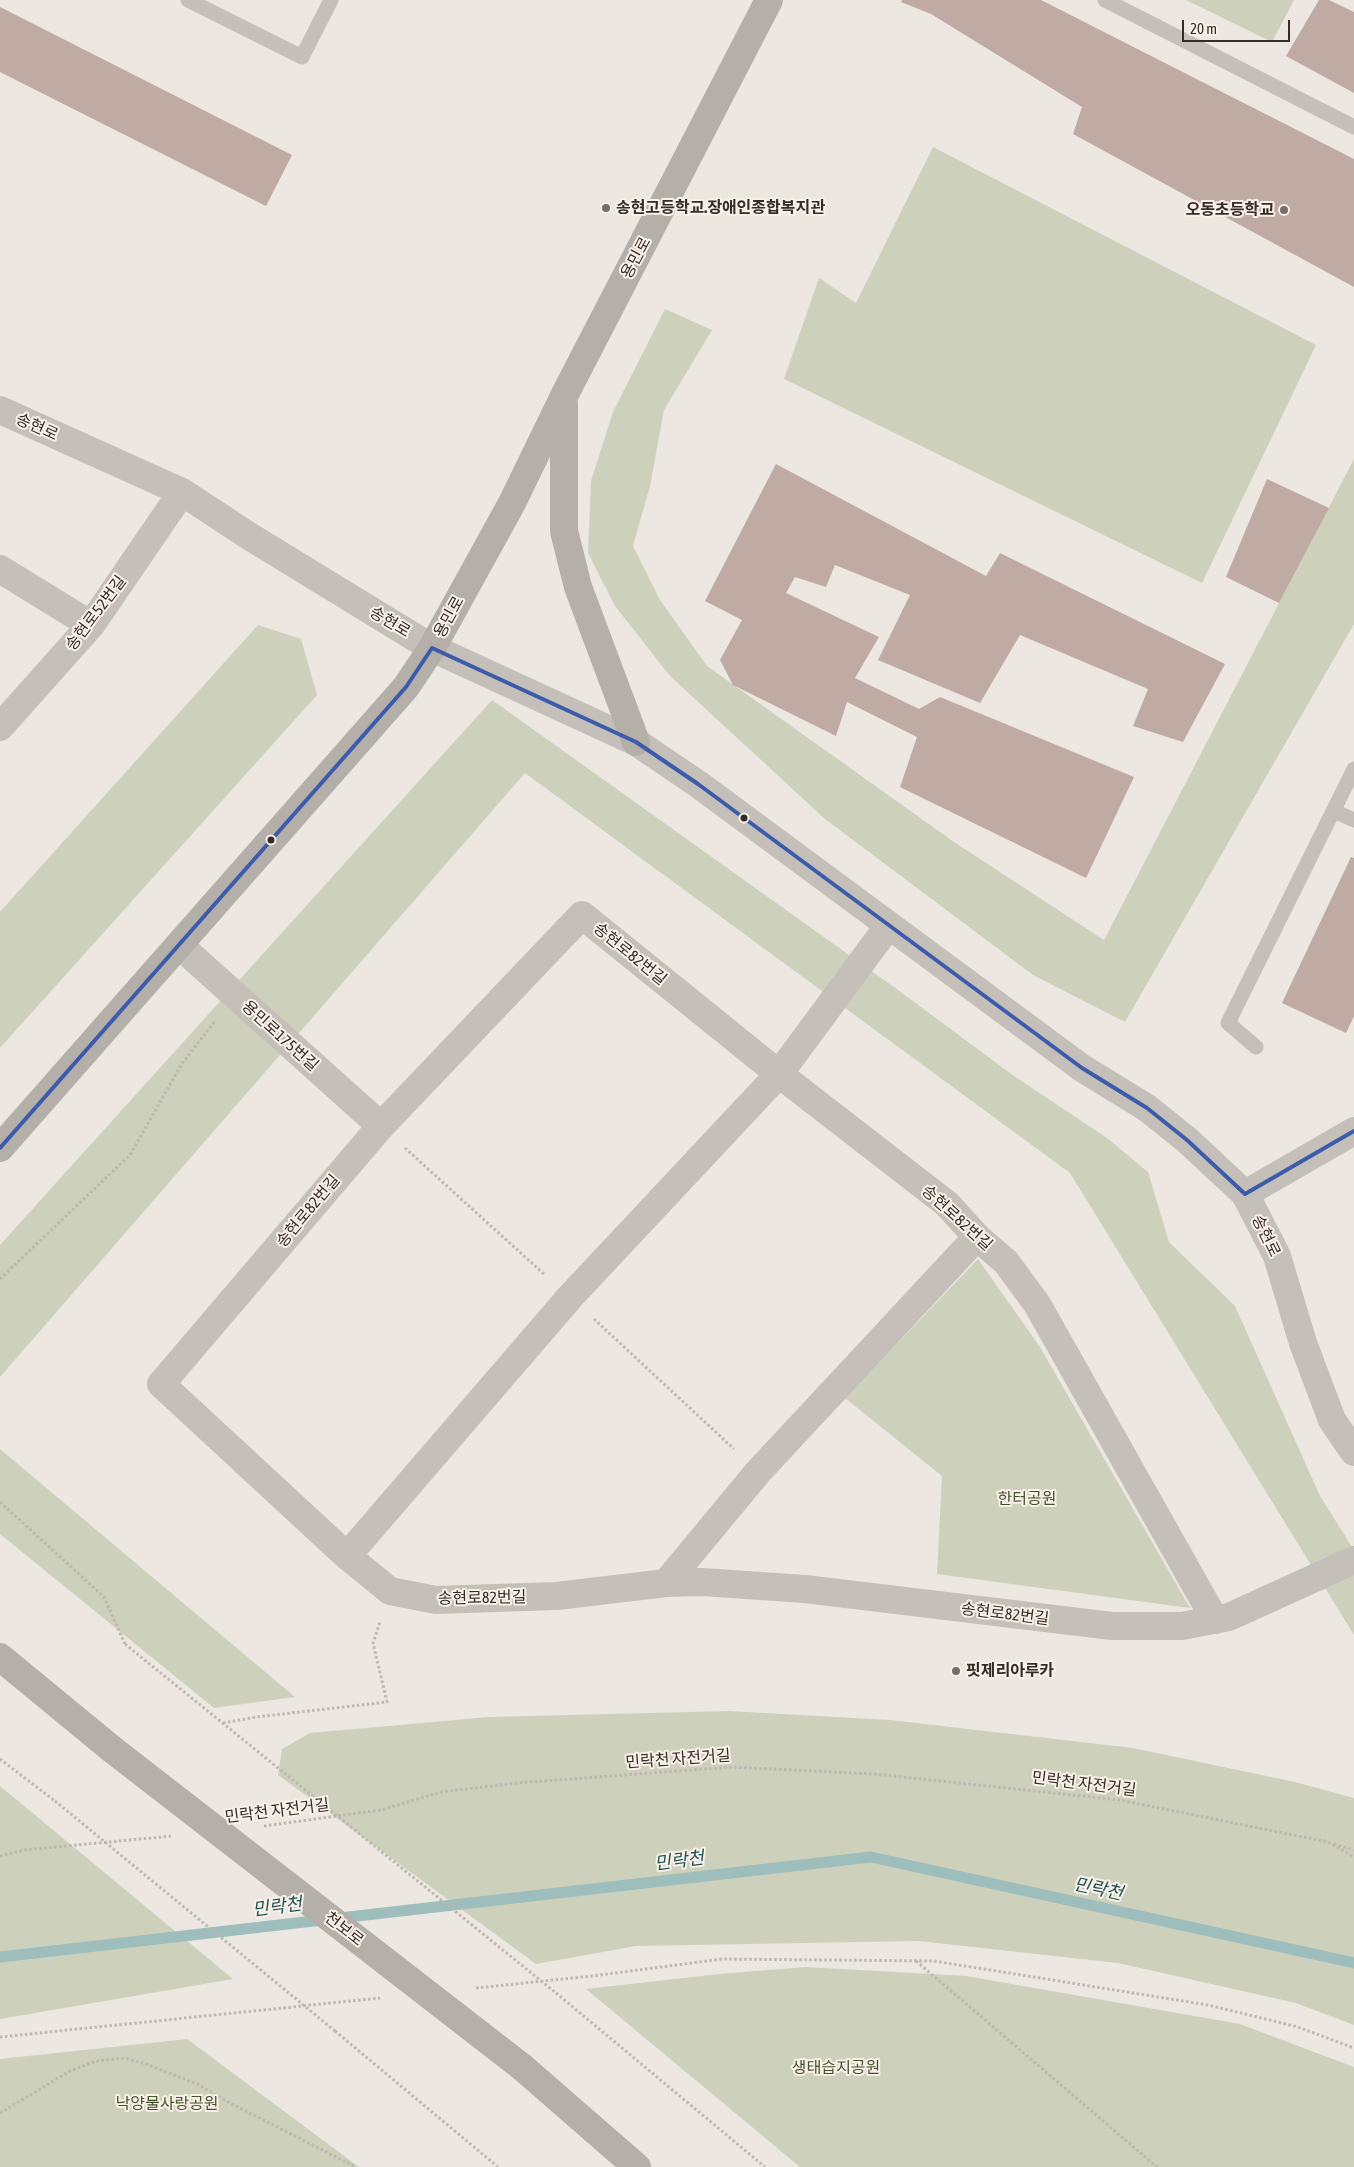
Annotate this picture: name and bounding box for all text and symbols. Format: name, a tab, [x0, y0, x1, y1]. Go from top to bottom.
scale bar	[1184, 10, 1292, 42]
text: 20 m	[1190, 20, 1217, 37]
place label: 송현고등학교.장애인종합복지관	[616, 198, 825, 218]
place label: 오동초등학교	[1186, 200, 1274, 220]
marker: 송현고등학교.장애인종합복지관	[600, 202, 612, 214]
marker: 오동초등학교	[1278, 204, 1290, 216]
street label: 용민로	[617, 234, 655, 282]
street label: 송현로	[13, 409, 61, 445]
street label: 송현로52번길	[62, 572, 130, 654]
street label: 용민로	[430, 593, 468, 641]
street label: 송현로	[366, 602, 414, 642]
unlabelled marker	[739, 813, 749, 823]
unlabelled marker	[266, 835, 276, 845]
street label: 송현로82번길	[590, 919, 670, 989]
street label: 용민로175번길	[238, 997, 322, 1075]
street label: 송현로82번길	[272, 1171, 344, 1251]
street label: 송현로82번길	[918, 1181, 996, 1255]
street label: 송현로	[1248, 1212, 1284, 1260]
park label: 한터공원	[998, 1489, 1056, 1509]
street label: 송현로82번길	[438, 1588, 526, 1608]
street label: 송현로82번길	[960, 1599, 1050, 1629]
place label: 핏제리아루카	[966, 1661, 1054, 1681]
marker: 핏제리아루카	[950, 1665, 962, 1677]
street label: 민락천 자전거길	[625, 1746, 731, 1772]
street label: 민락천 자전거길	[1031, 1768, 1137, 1800]
street label: 민락천 자전거길	[224, 1795, 330, 1827]
water label: 민락천	[653, 1847, 705, 1875]
water label: 민락천	[1071, 1873, 1125, 1905]
water label: 민락천	[251, 1893, 303, 1921]
street label: 천보로	[321, 1908, 367, 1950]
park label: 생태습지공원	[792, 2058, 880, 2078]
park label: 낙양물사랑공원	[115, 2094, 219, 2114]

